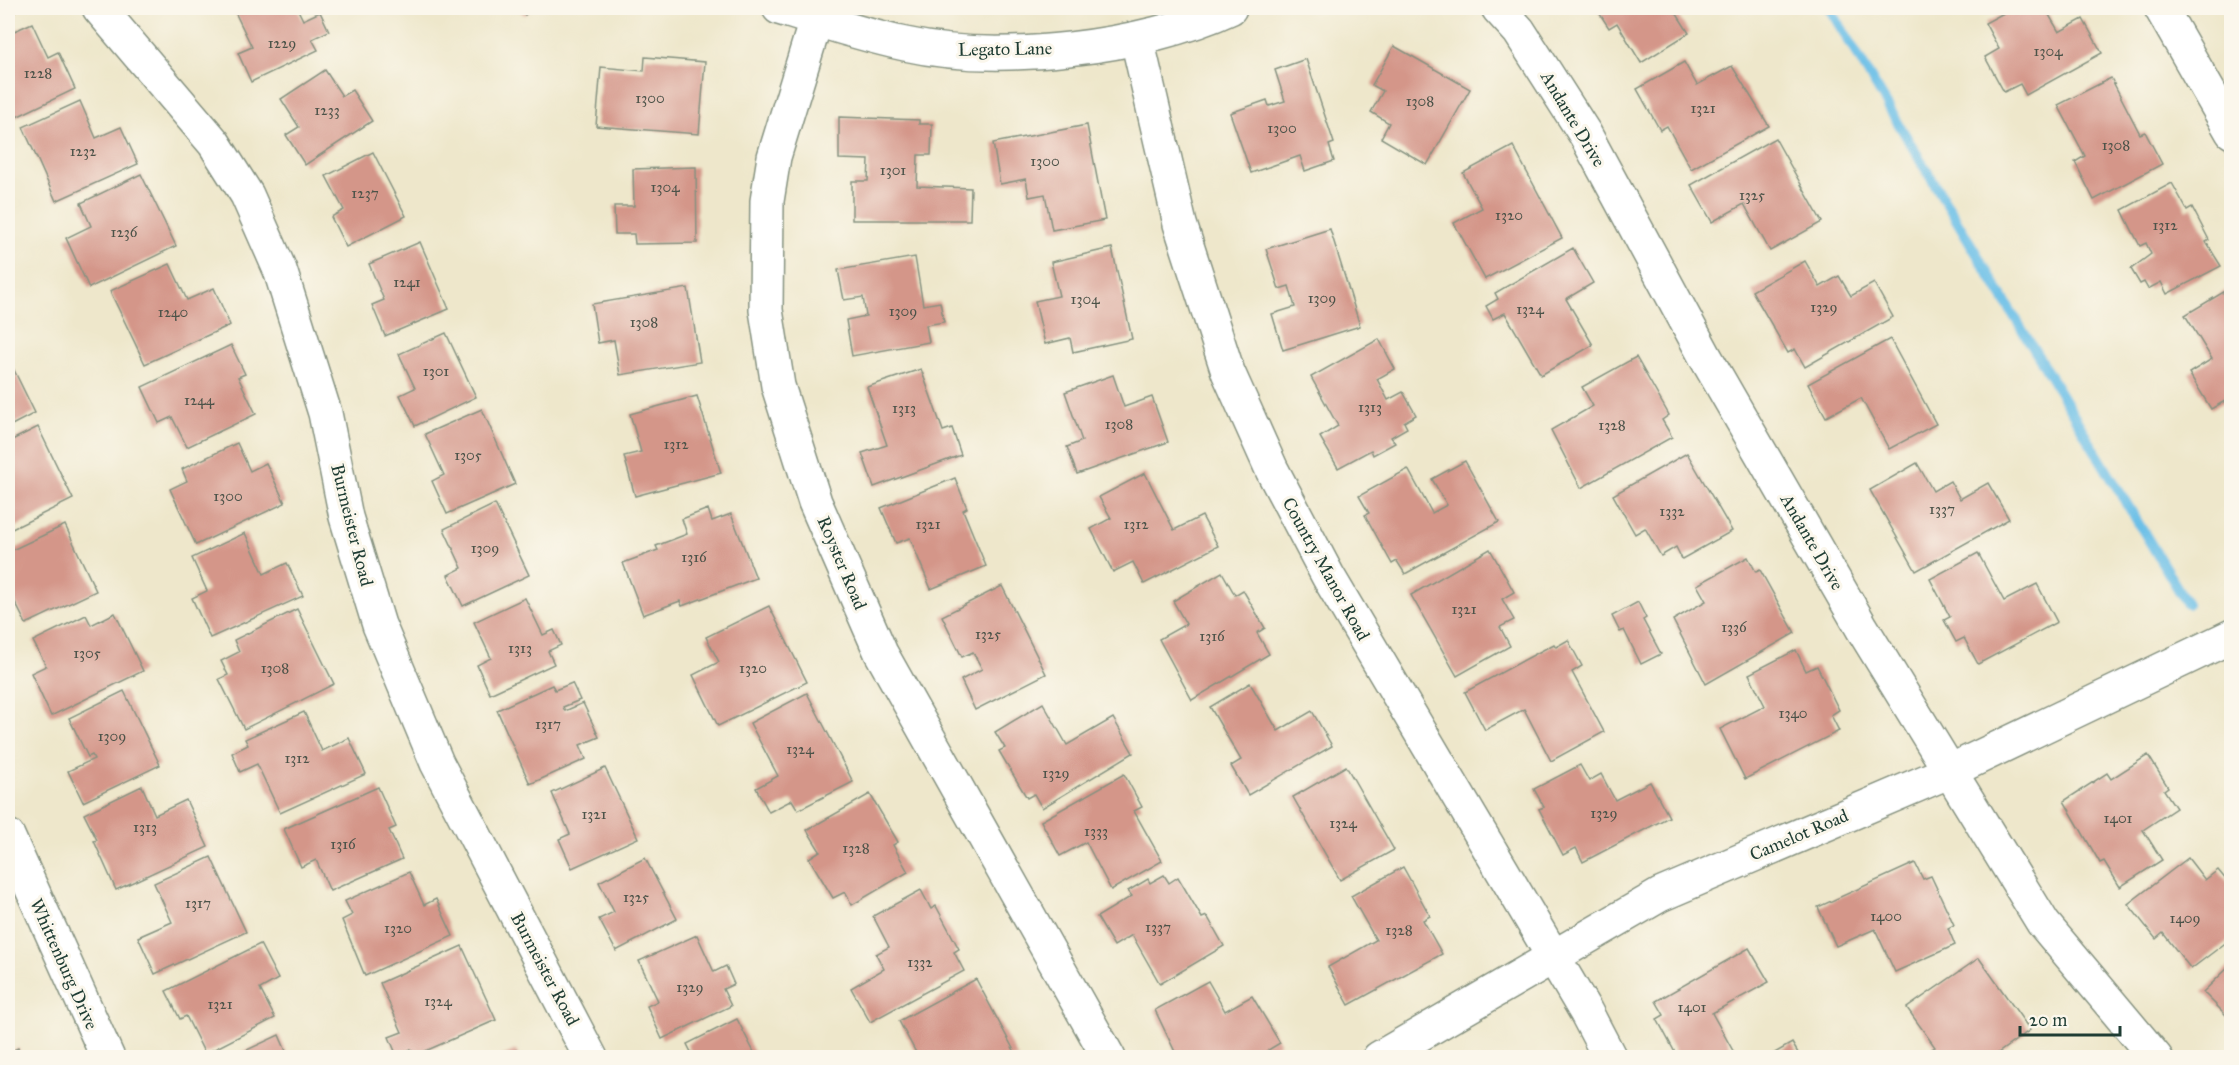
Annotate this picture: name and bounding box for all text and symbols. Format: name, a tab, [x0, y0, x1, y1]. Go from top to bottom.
house number: 1229	[268, 34, 296, 52]
street label: Legato Lane	[958, 37, 1052, 62]
house number: 1304	[2033, 42, 2063, 60]
house number: 1228	[24, 64, 52, 82]
street label: Andante Drive	[1535, 66, 1610, 171]
house number: 1300	[635, 89, 665, 107]
house number: 1308	[1406, 92, 1434, 110]
house number: 1321	[1690, 99, 1716, 117]
house number: 1233	[314, 101, 340, 119]
house number: 1300	[1267, 119, 1297, 137]
house number: 1308	[2102, 136, 2130, 154]
house number: 1232	[70, 142, 97, 160]
house number: 1300	[1030, 152, 1060, 170]
house number: 1301	[880, 161, 906, 179]
house number: 1304	[650, 178, 680, 196]
house number: 1237	[351, 184, 379, 202]
house number: 1325	[1739, 186, 1765, 204]
house number: 1320	[1495, 206, 1523, 224]
house number: 1312	[2152, 216, 2178, 234]
house number: 1236	[110, 223, 139, 241]
house number: 1241	[393, 273, 421, 291]
house number: 1309	[1308, 289, 1336, 307]
house number: 1304	[1070, 290, 1100, 308]
house number: 1329	[1810, 298, 1838, 316]
house number: 1324	[1516, 300, 1544, 318]
house number: 1309	[889, 302, 917, 320]
house number: 1240	[158, 303, 188, 321]
house number: 1308	[630, 313, 658, 331]
house number: 1301	[423, 362, 449, 380]
house number: 1244	[184, 391, 215, 409]
house number: 1313	[1358, 398, 1382, 416]
house number: 1313	[892, 399, 916, 417]
house number: 1308	[1105, 415, 1133, 433]
house number: 1328	[1598, 416, 1626, 434]
house number: 1312	[663, 435, 689, 453]
house number: 1305	[454, 446, 482, 464]
street label: Burmeister Road	[326, 462, 378, 588]
house number: 1300	[213, 487, 243, 505]
street label: Andante Drive	[1775, 489, 1848, 594]
street label: Country Manor Road	[1278, 494, 1374, 644]
house number: 1337	[1929, 500, 1955, 518]
house number: 1332	[1659, 502, 1685, 520]
street label: Royster Road	[812, 513, 872, 613]
house number: 1321	[915, 515, 941, 533]
house number: 1312	[1123, 515, 1149, 533]
house number: 1309	[471, 539, 499, 557]
house number: 1316	[681, 548, 708, 566]
house number: 1321	[1451, 600, 1477, 618]
house number: 1336	[1721, 618, 1748, 636]
house number: 1325	[975, 625, 1001, 643]
house number: 1316	[1199, 627, 1226, 645]
house number: 1313	[508, 639, 532, 657]
house number: 1305	[73, 644, 101, 662]
house number: 1308	[261, 659, 289, 677]
house number: 1320	[739, 659, 767, 677]
house number: 1340	[1778, 704, 1808, 722]
house number: 1317	[535, 715, 561, 733]
house number: 1309	[98, 727, 126, 745]
house number: 1324	[786, 740, 814, 758]
house number: 1312	[284, 749, 310, 767]
house number: 1329	[1042, 764, 1070, 782]
house number: 1329	[1590, 804, 1618, 822]
street label: Camelot Road	[1746, 804, 1852, 866]
house number: 1321	[581, 805, 607, 823]
house number: 1401	[2104, 809, 2132, 827]
house number: 1324	[1329, 814, 1357, 832]
house number: 1313	[133, 818, 157, 836]
house number: 1333	[1084, 822, 1108, 840]
house number: 1316	[330, 835, 357, 853]
house number: 1328	[842, 839, 870, 857]
house number: 1325	[623, 888, 649, 906]
house number: 1317	[185, 894, 211, 912]
street label: Whittenburg Drive	[24, 895, 103, 1033]
house number: 1400	[1870, 907, 1902, 925]
street label: Burmeister Road	[506, 909, 584, 1029]
house number: 1409	[2169, 909, 2201, 927]
house number: 1337	[1145, 918, 1171, 936]
house number: 1320	[384, 919, 412, 937]
house number: 1328	[1385, 921, 1413, 939]
house number: 1332	[907, 953, 933, 971]
house number: 1329	[676, 978, 704, 996]
house number: 1324	[424, 992, 452, 1010]
house number: 1321	[207, 995, 233, 1013]
house number: 1401	[1678, 998, 1706, 1016]
scale bar	[2020, 999, 2120, 1037]
text: 20 m	[2029, 1009, 2067, 1031]

